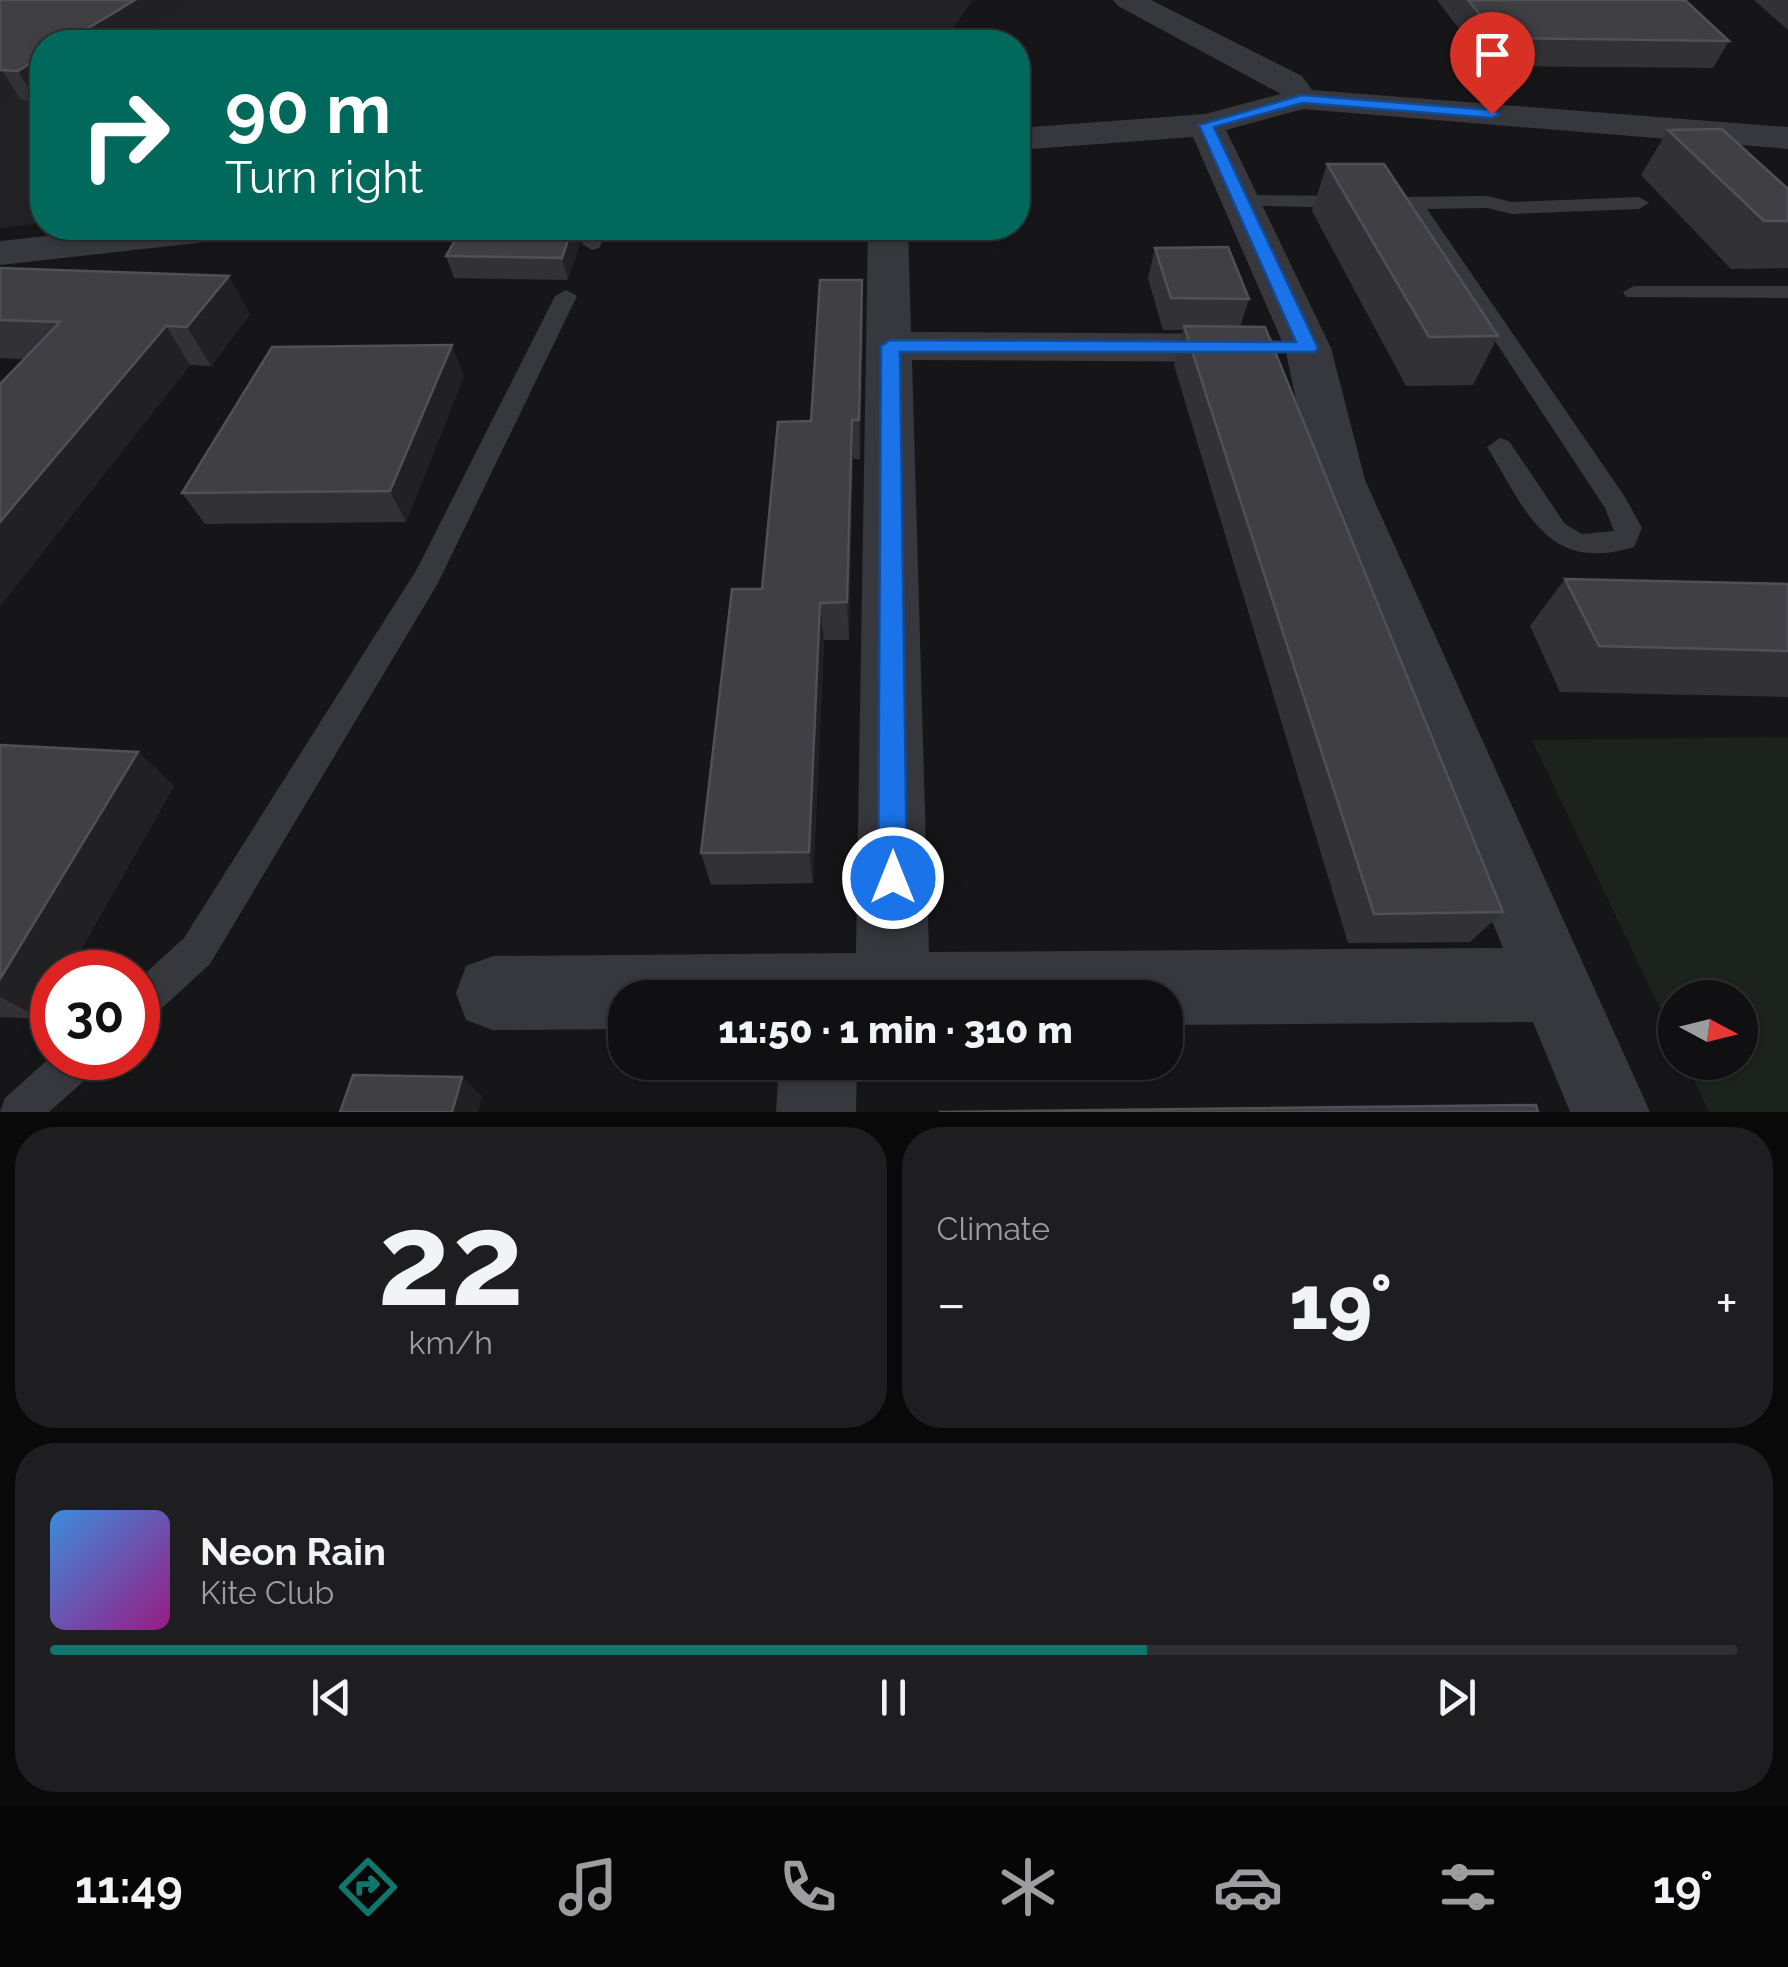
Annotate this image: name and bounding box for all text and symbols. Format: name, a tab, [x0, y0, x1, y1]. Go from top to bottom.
pin	[1450, 12, 1535, 115]
icon: arrive	[1465, 27, 1520, 82]
text: 90 m	[225, 67, 391, 149]
icon: right	[60, 70, 190, 200]
text: Turn right	[225, 151, 423, 204]
position arrow	[841, 826, 945, 930]
speed limit sign: 30	[30, 950, 160, 1080]
north arrow	[1658, 980, 1758, 1080]
map controls	[1658, 980, 1758, 1080]
text: 11:50 · 1 min · 310 m	[718, 1007, 1073, 1052]
text: 22	[377, 1183, 524, 1335]
text: Climate	[937, 1210, 1050, 1247]
text: 19°	[1289, 1258, 1392, 1347]
text: −	[937, 1271, 966, 1336]
text: +	[1715, 1271, 1738, 1336]
text: km/h	[409, 1324, 493, 1361]
text: Neon Rain	[200, 1529, 386, 1574]
text: Kite Club	[200, 1574, 334, 1611]
icon: previous	[304, 1670, 359, 1725]
icon: pause	[866, 1670, 921, 1725]
icon: next	[1429, 1670, 1484, 1725]
icon: directions	[333, 1852, 403, 1922]
icon: music	[553, 1852, 623, 1922]
icon: phone	[773, 1852, 843, 1922]
icon: climate	[993, 1852, 1063, 1922]
icon: car	[1213, 1852, 1283, 1922]
icon: filters	[1433, 1852, 1503, 1922]
text: 11:49	[75, 1861, 183, 1914]
text: 19°	[1653, 1861, 1713, 1914]

